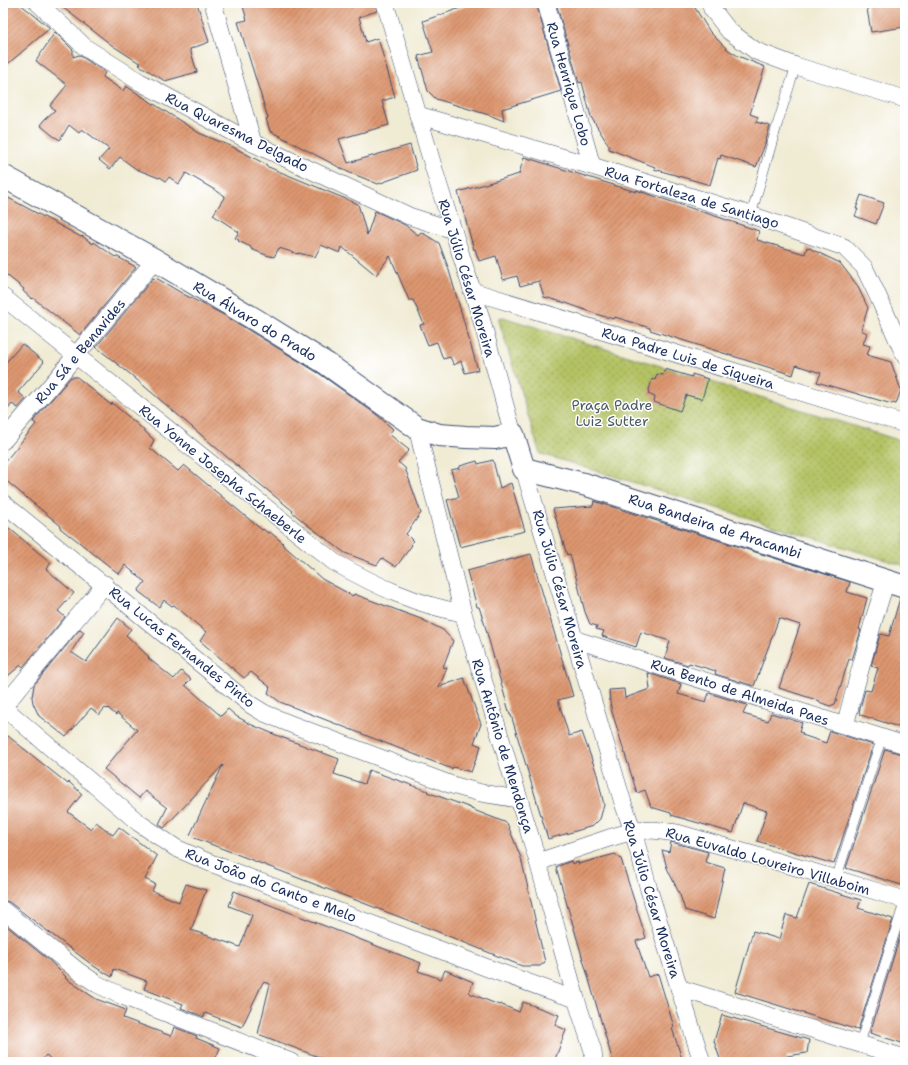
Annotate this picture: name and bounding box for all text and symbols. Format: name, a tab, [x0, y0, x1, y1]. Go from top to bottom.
street label: Rua Henrique Lobo	[543, 20, 595, 148]
street label: Rua Quaresma Delgado	[162, 88, 312, 176]
street label: Rua Fortaleza de Santiago	[603, 162, 781, 232]
street label: Rua Júlio César Moreira	[434, 197, 500, 359]
street label: Rua Álvaro do Prado	[190, 277, 320, 365]
street label: Rua Sá e Benavides	[31, 295, 129, 407]
street label: Rua Padre Luis de Siqueira	[600, 323, 777, 393]
park label: Praça Padre Luiz Sutter	[572, 396, 653, 430]
street label: Rua Yonne Josepha Schaeberle	[135, 401, 311, 547]
street label: Rua Bandeira de Aracambi	[626, 489, 804, 563]
street label: Rua Júlio César Moreira	[529, 508, 591, 671]
street label: Rua Lucas Fernandes Pinto	[105, 583, 259, 711]
street label: Rua Bento de Almeida Paes	[649, 655, 832, 729]
street label: Rua Antônio de Mendonça	[468, 657, 538, 836]
street label: Rua Júlio César Moreira	[619, 818, 685, 980]
street label: Rua Euvaldo Loureiro Villaboim	[664, 823, 872, 899]
street label: Rua João do Canto e Melo	[183, 844, 359, 926]

